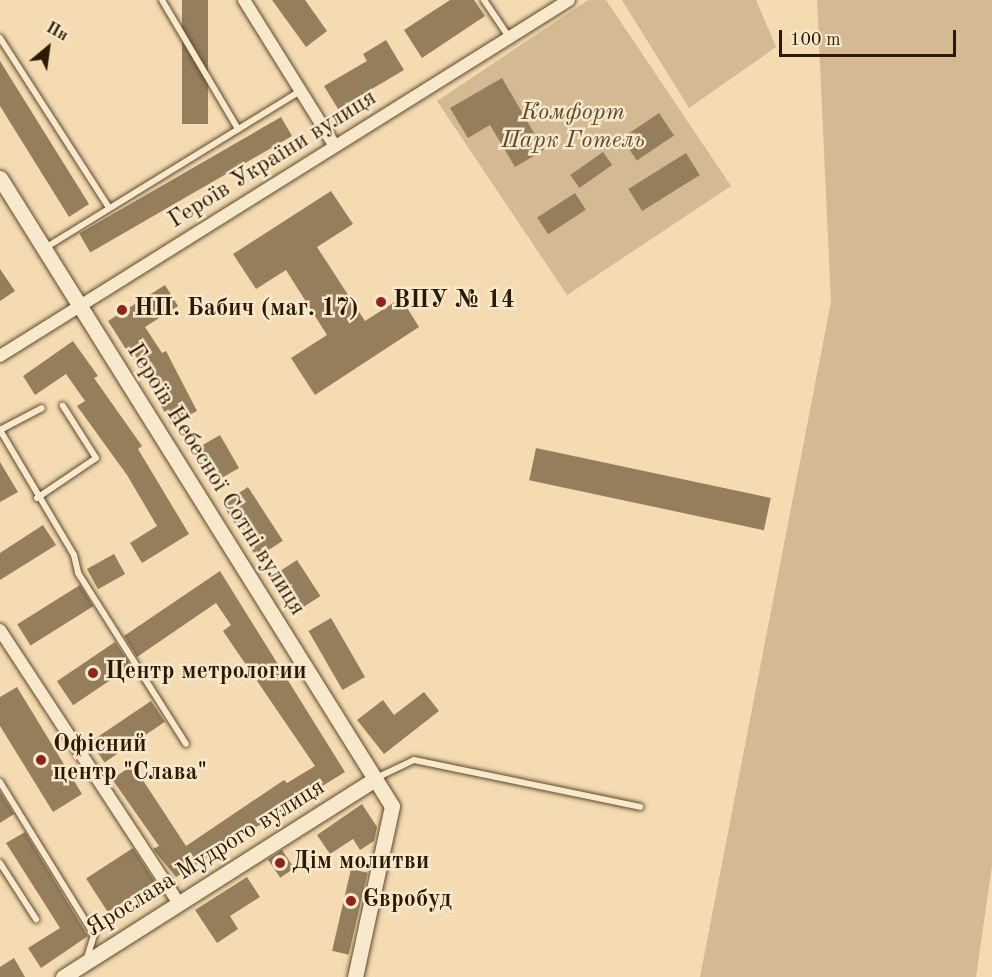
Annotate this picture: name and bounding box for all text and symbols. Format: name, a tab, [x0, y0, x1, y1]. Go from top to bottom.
north arrow	[18, 18, 78, 78]
scale bar	[782, 18, 959, 56]
text: Пн	[43, 20, 70, 45]
text: 100 m	[790, 31, 841, 49]
street label: Героїв України вулиця	[164, 84, 382, 236]
park label: Комфорт Парк Готель	[501, 100, 645, 156]
place label: ВПУ № 14	[393, 288, 515, 316]
marker: ВПУ № 14	[374, 295, 388, 309]
place label: НП. Бабич (маг. 17)	[134, 296, 358, 324]
marker: НП. Бабич (маг. 17)	[115, 303, 129, 317]
street label: Героїв Небесної Сотні вулиця	[119, 339, 311, 621]
place label: Центр метрологии	[105, 659, 307, 687]
marker: Центр метрологии	[86, 666, 100, 680]
place label: Офісний центр "Слава"	[53, 732, 207, 788]
marker: Офісний центр "Слава"	[34, 753, 48, 767]
street label: Ярослава Мудрого вулиця	[81, 774, 331, 944]
place label: Дім молитви	[292, 849, 429, 877]
marker: Дім молитви	[273, 856, 287, 870]
place label: Євробуд	[363, 887, 452, 915]
marker: Євробуд	[344, 894, 358, 908]

